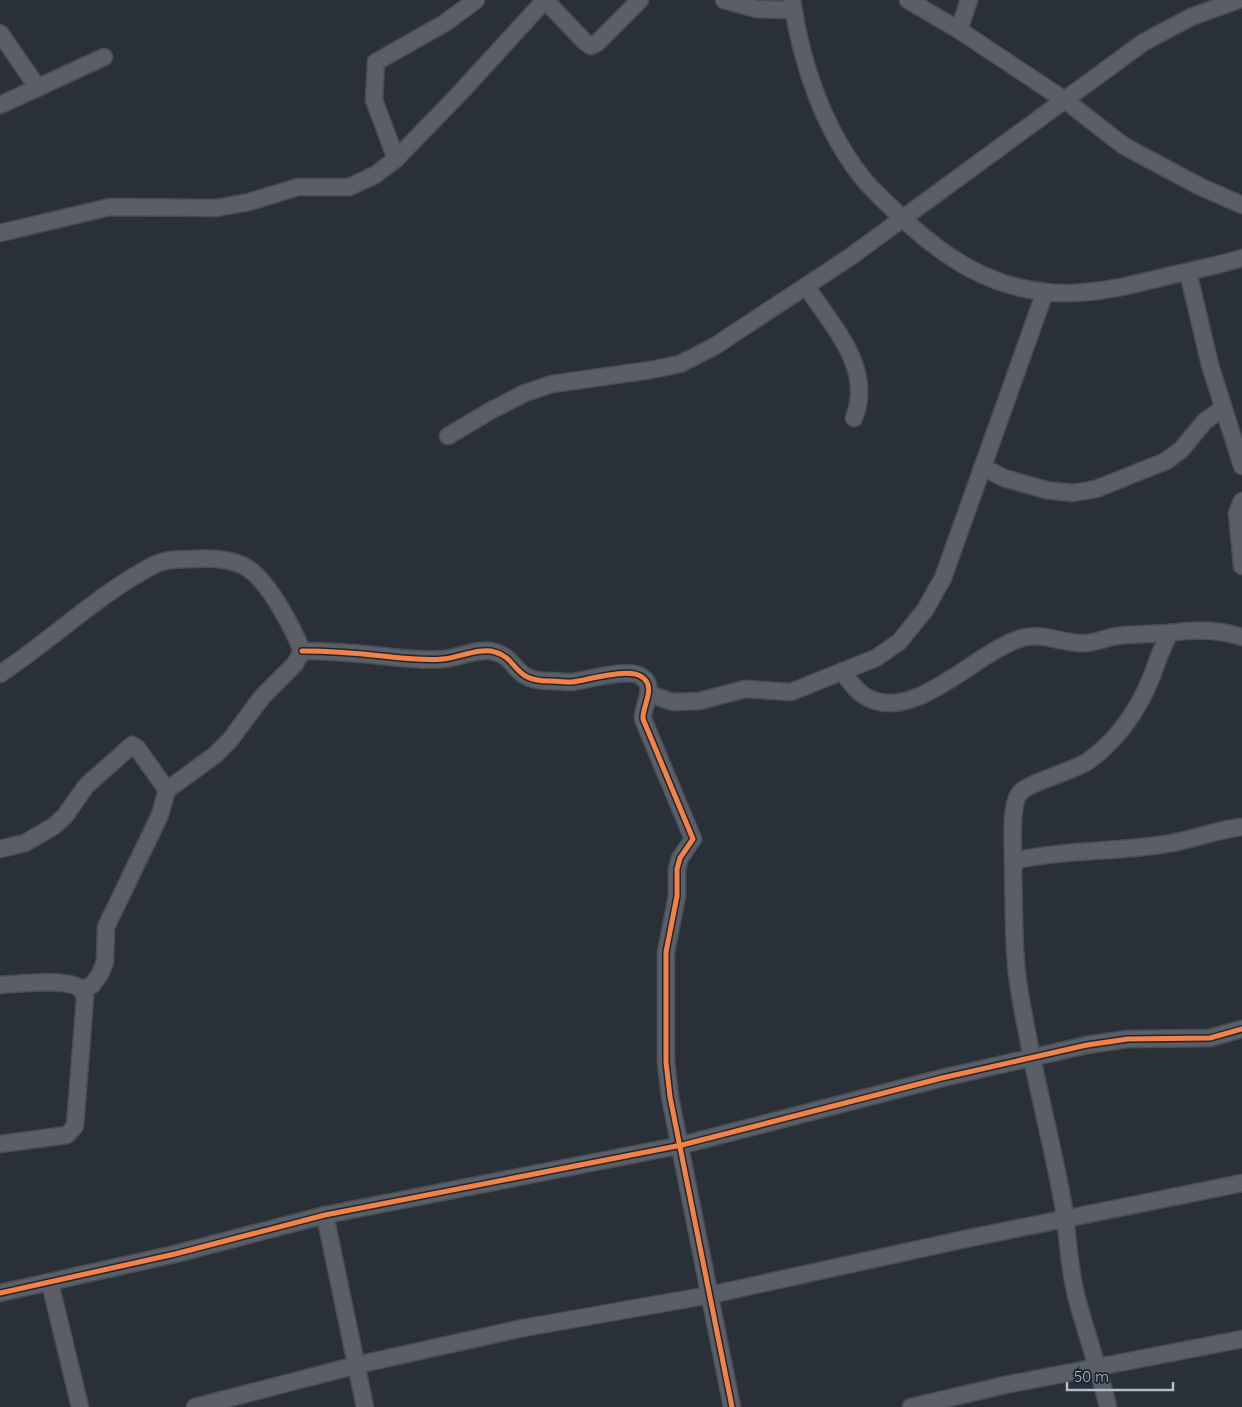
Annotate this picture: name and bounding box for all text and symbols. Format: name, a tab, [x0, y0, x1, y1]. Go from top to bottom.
scale bar	[1067, 1360, 1173, 1392]
text: 50 m	[1074, 1367, 1109, 1386]

